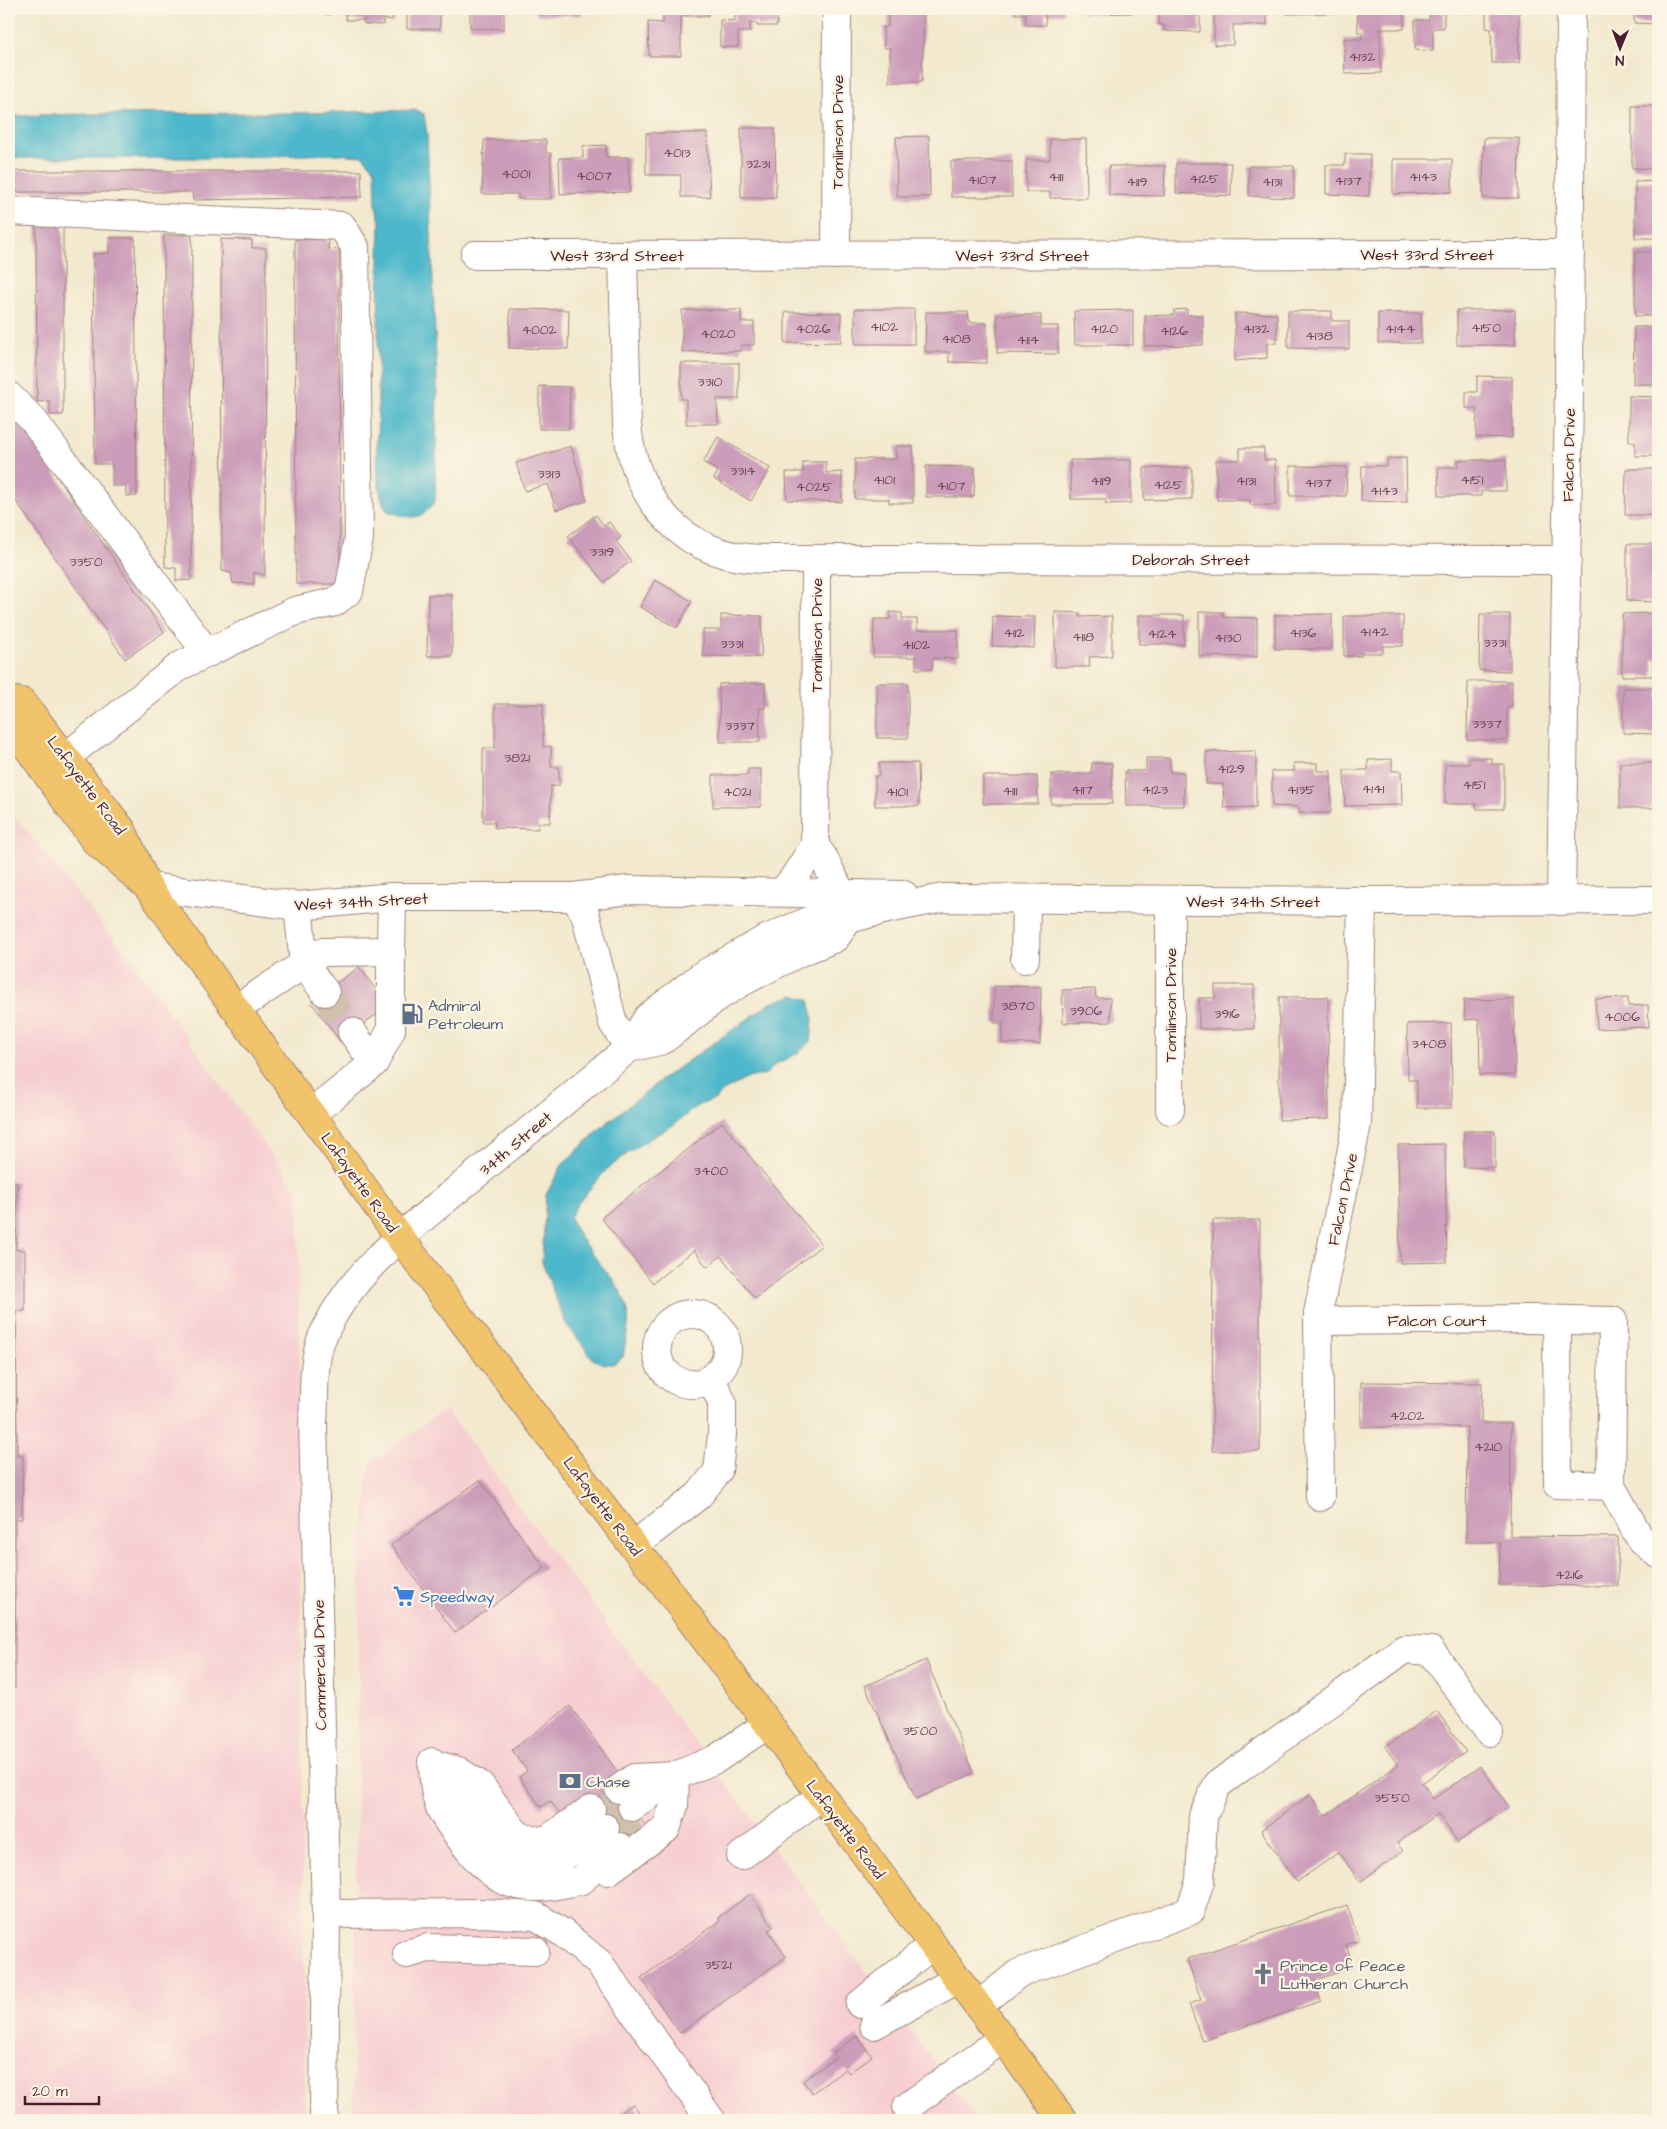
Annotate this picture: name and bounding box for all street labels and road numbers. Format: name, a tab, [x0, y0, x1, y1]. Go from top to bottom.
street label: Tomlinson Drive	[827, 74, 849, 189]
street label: West 33rd Street	[1360, 244, 1494, 266]
street label: West 33rd Street	[550, 245, 684, 267]
street label: West 33rd Street	[955, 245, 1089, 267]
street label: Falcon Drive	[1557, 408, 1581, 502]
street label: Deborah Street	[1132, 549, 1250, 571]
street label: Tomlinson Drive	[806, 577, 828, 692]
street label: Lafayette Road	[41, 731, 131, 840]
street label: West 34th Street	[294, 887, 429, 916]
street label: West 34th Street	[1186, 891, 1320, 913]
street label: Tomlinson Drive	[1160, 947, 1182, 1062]
street label: 34th Street	[474, 1106, 557, 1181]
street label: Lafayette Road	[314, 1128, 403, 1238]
street label: Falcon Drive	[1322, 1151, 1364, 1247]
street label: Falcon Court	[1387, 1310, 1487, 1332]
street label: Lafayette Road	[557, 1452, 647, 1561]
street label: Commercial Drive	[308, 1599, 332, 1731]
street label: Lafayette Road	[800, 1775, 890, 1884]

